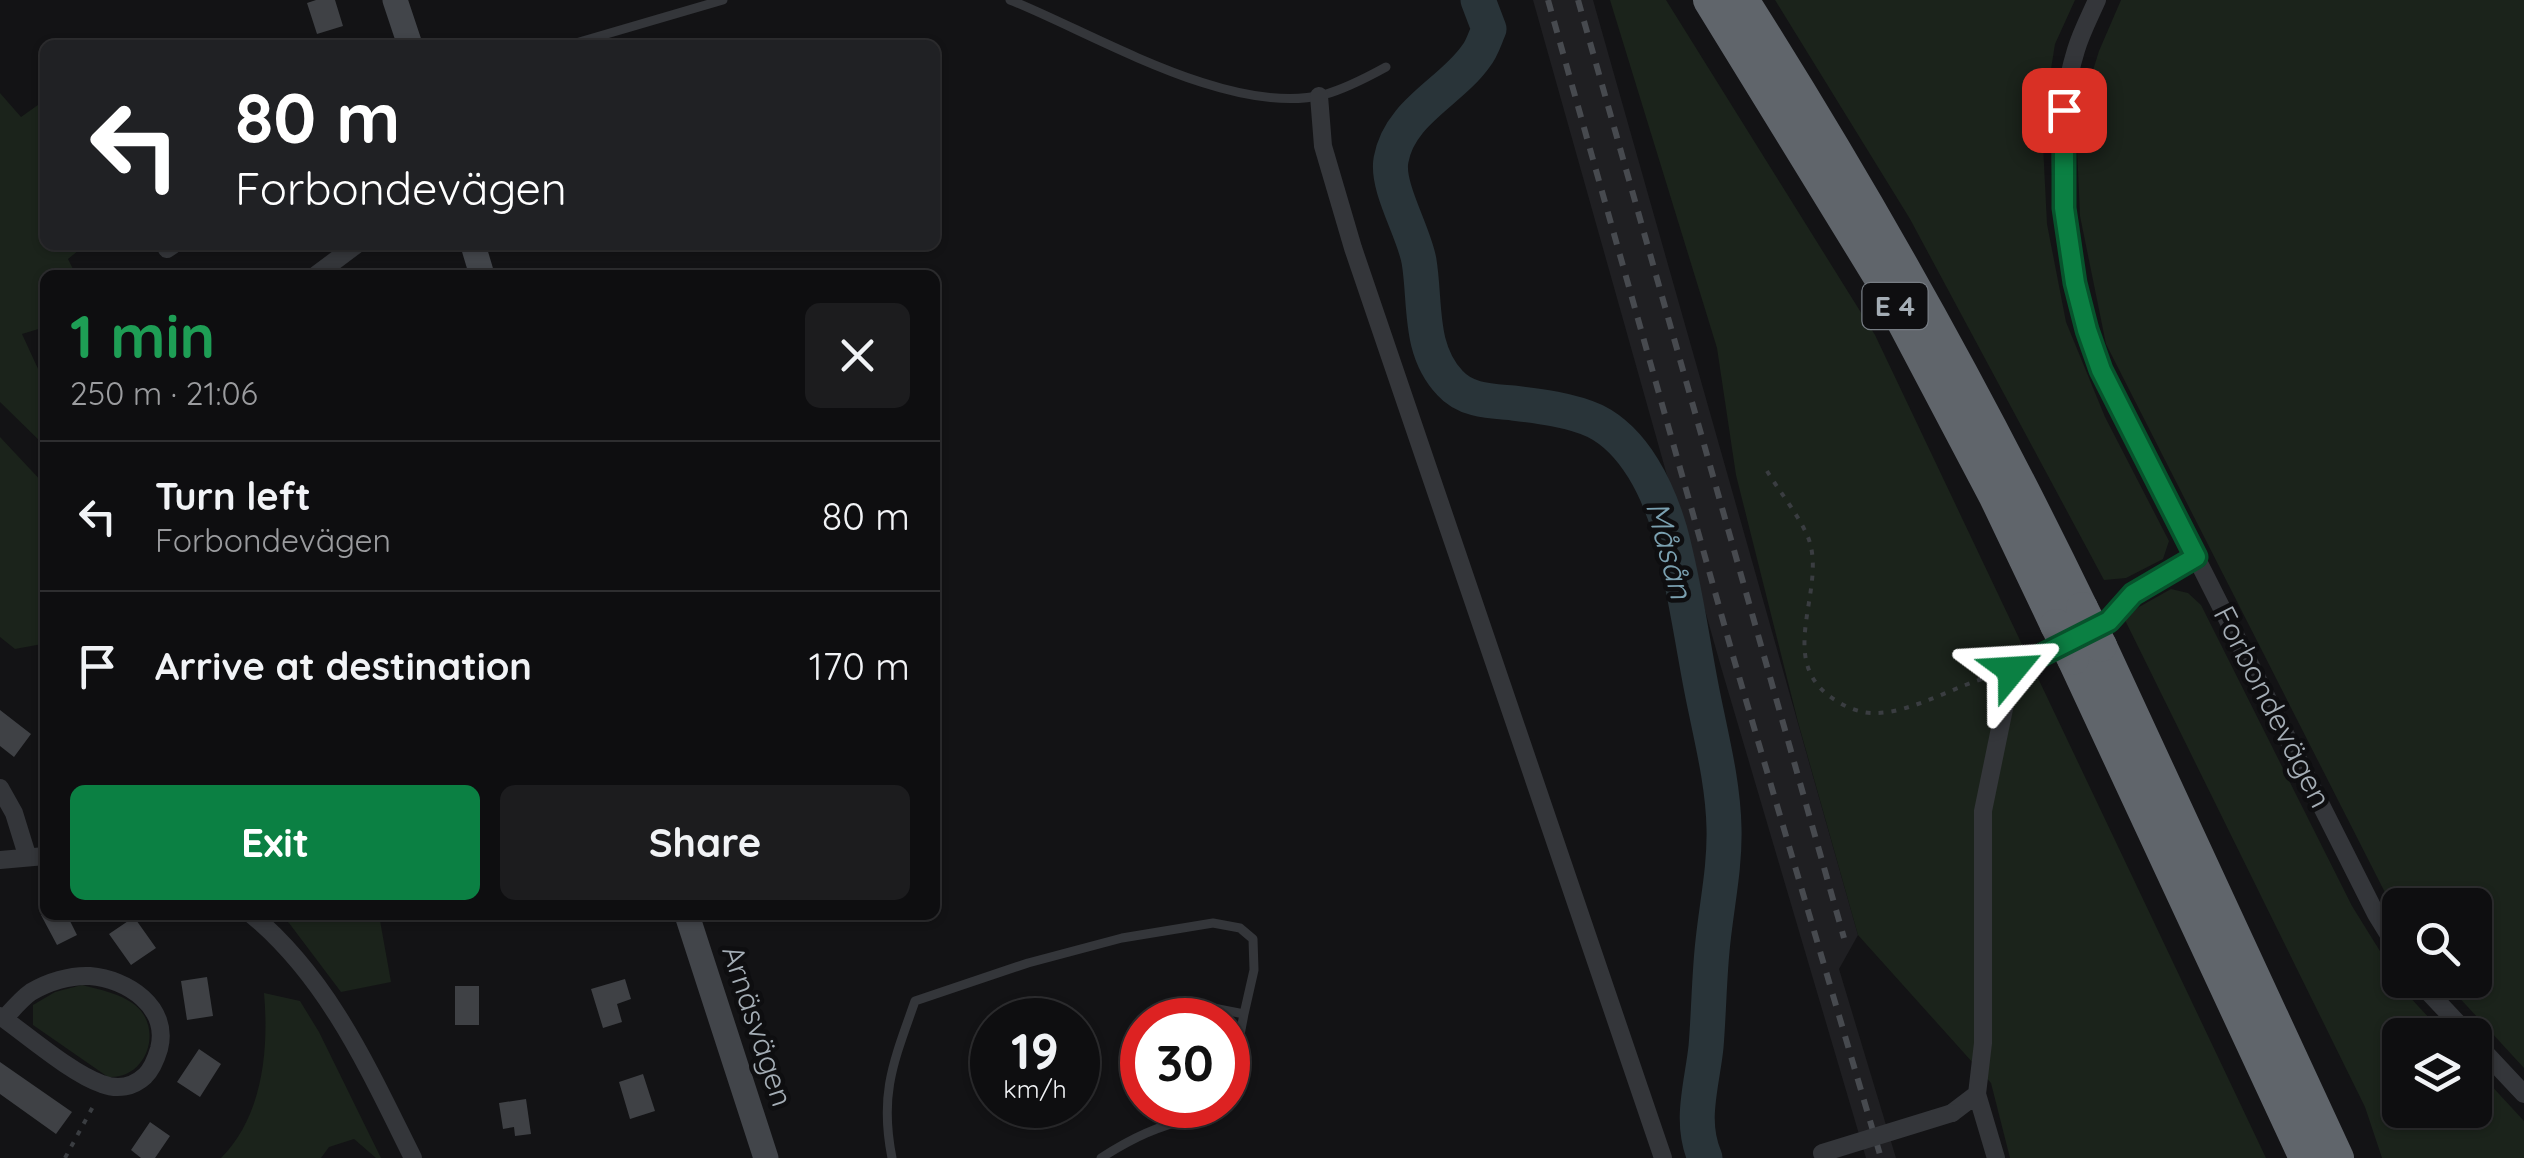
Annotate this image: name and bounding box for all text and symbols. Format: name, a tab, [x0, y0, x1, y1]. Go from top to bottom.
pin	[2022, 68, 2107, 153]
text: 80 m	[235, 73, 400, 161]
icon: left	[70, 80, 200, 210]
icon: arrive	[2037, 83, 2092, 138]
text: Forbondevägen	[235, 160, 567, 216]
road number: E 4	[1862, 283, 1928, 329]
text: 1 min	[70, 298, 215, 373]
button: close	[805, 303, 910, 408]
text: 250 m · 21:06	[70, 373, 258, 413]
text: Turn left	[155, 472, 311, 520]
icon: left	[70, 489, 125, 544]
text: 80 m	[822, 492, 910, 540]
water label: Måsån	[1638, 497, 1702, 604]
text: Forbondevägen	[155, 520, 391, 560]
street label: Forbondevägen	[2206, 599, 2340, 814]
position arrow	[1960, 618, 2064, 722]
icon: arrive	[70, 639, 125, 694]
text: Arrive at destination	[155, 642, 532, 690]
text: 170 m	[809, 642, 910, 690]
button: Exit	[70, 785, 480, 900]
button: Share	[500, 785, 910, 900]
map controls	[2382, 888, 2492, 1128]
button: search	[2382, 888, 2492, 998]
street label: Arnäsvägen	[714, 940, 802, 1111]
speed limit sign: 30	[1120, 998, 1250, 1128]
button: layers	[2382, 1018, 2492, 1128]
text: 19	[1011, 1019, 1059, 1082]
text: km/h	[1003, 1073, 1067, 1104]

